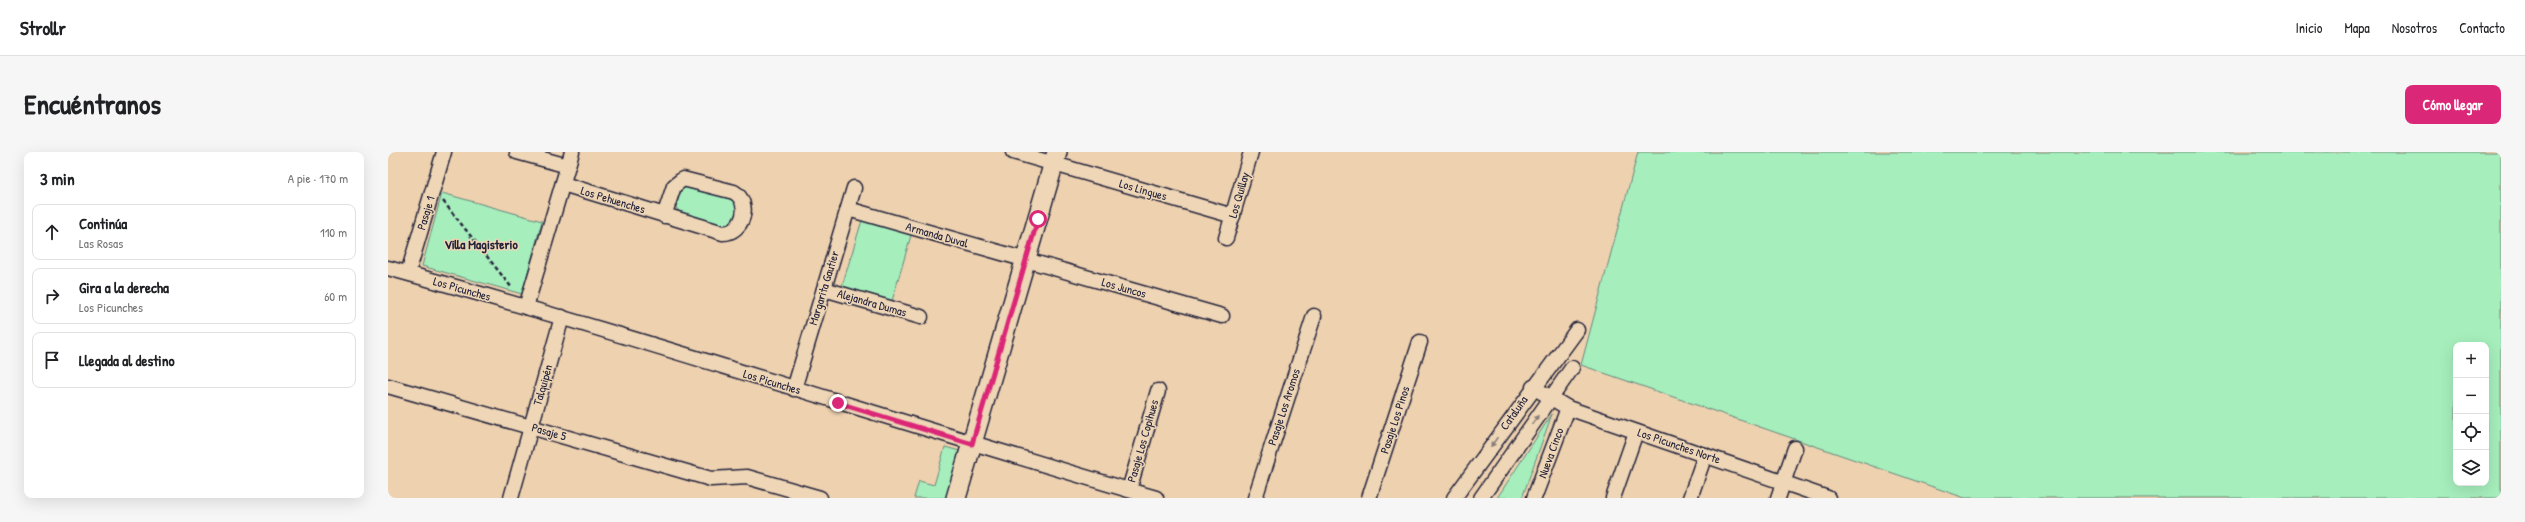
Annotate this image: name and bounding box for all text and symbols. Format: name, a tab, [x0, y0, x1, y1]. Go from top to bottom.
text: Strollr	[20, 15, 66, 41]
text: Inicio	[2296, 18, 2322, 37]
text: Mapa	[2344, 18, 2370, 37]
text: Nosotros	[2392, 18, 2437, 37]
text: Contacto	[2459, 18, 2505, 37]
text: Encuéntranos	[24, 85, 161, 123]
button: Cómo llegar	[2405, 85, 2501, 124]
text: 3 min	[40, 167, 75, 190]
text: A pie · 170 m	[288, 169, 348, 187]
street label: Los Quillay	[1224, 170, 1253, 220]
street label: Los Lingues	[1117, 175, 1169, 205]
street label: Los Pehuenches	[579, 182, 648, 217]
street label: Pasaje 1	[412, 194, 439, 232]
route start	[1029, 210, 1047, 228]
text: Continúa	[79, 213, 127, 234]
street label: Armanda Duval	[904, 218, 971, 252]
icon: ahead	[41, 221, 63, 243]
text: 110 m	[320, 223, 347, 241]
text: Las Rosas	[79, 234, 123, 252]
district label: Villa Magisterio	[444, 235, 518, 254]
street label: Margarita Gautier	[804, 248, 843, 327]
street label: Los Picunches	[431, 272, 493, 305]
street label: Los Juncos	[1100, 273, 1149, 302]
text: Gira a la derecha	[79, 277, 169, 298]
street label: Alejandra Dumas	[835, 284, 909, 321]
icon: right	[41, 285, 63, 307]
text: 60 m	[324, 287, 347, 305]
text: Los Picunches	[79, 298, 143, 316]
map controls	[2453, 342, 2489, 486]
button: +	[2453, 342, 2489, 378]
icon: arrive	[41, 349, 63, 371]
text: Llegada al destino	[79, 350, 175, 371]
street label: Talquipén	[529, 362, 556, 407]
street label: Los Picunches	[741, 365, 803, 398]
street label: Pasaje Los Aromos	[1263, 366, 1304, 447]
button: −	[2453, 378, 2489, 414]
street label: Pasaje Los Pinos	[1376, 383, 1414, 456]
street label: Cataluña	[1496, 392, 1532, 433]
route end	[829, 394, 847, 412]
street label: Pasaje Los Copihues	[1123, 397, 1163, 484]
button: locate	[2453, 414, 2489, 450]
one-way arrow	[1531, 415, 1539, 425]
street label: Pasaje 5	[530, 418, 568, 445]
street label: Los Picunches Norte	[1635, 423, 1723, 468]
street label: Nueva Cinco	[1534, 425, 1568, 480]
one-way arrow	[1490, 437, 1498, 447]
button: layers	[2453, 450, 2489, 486]

